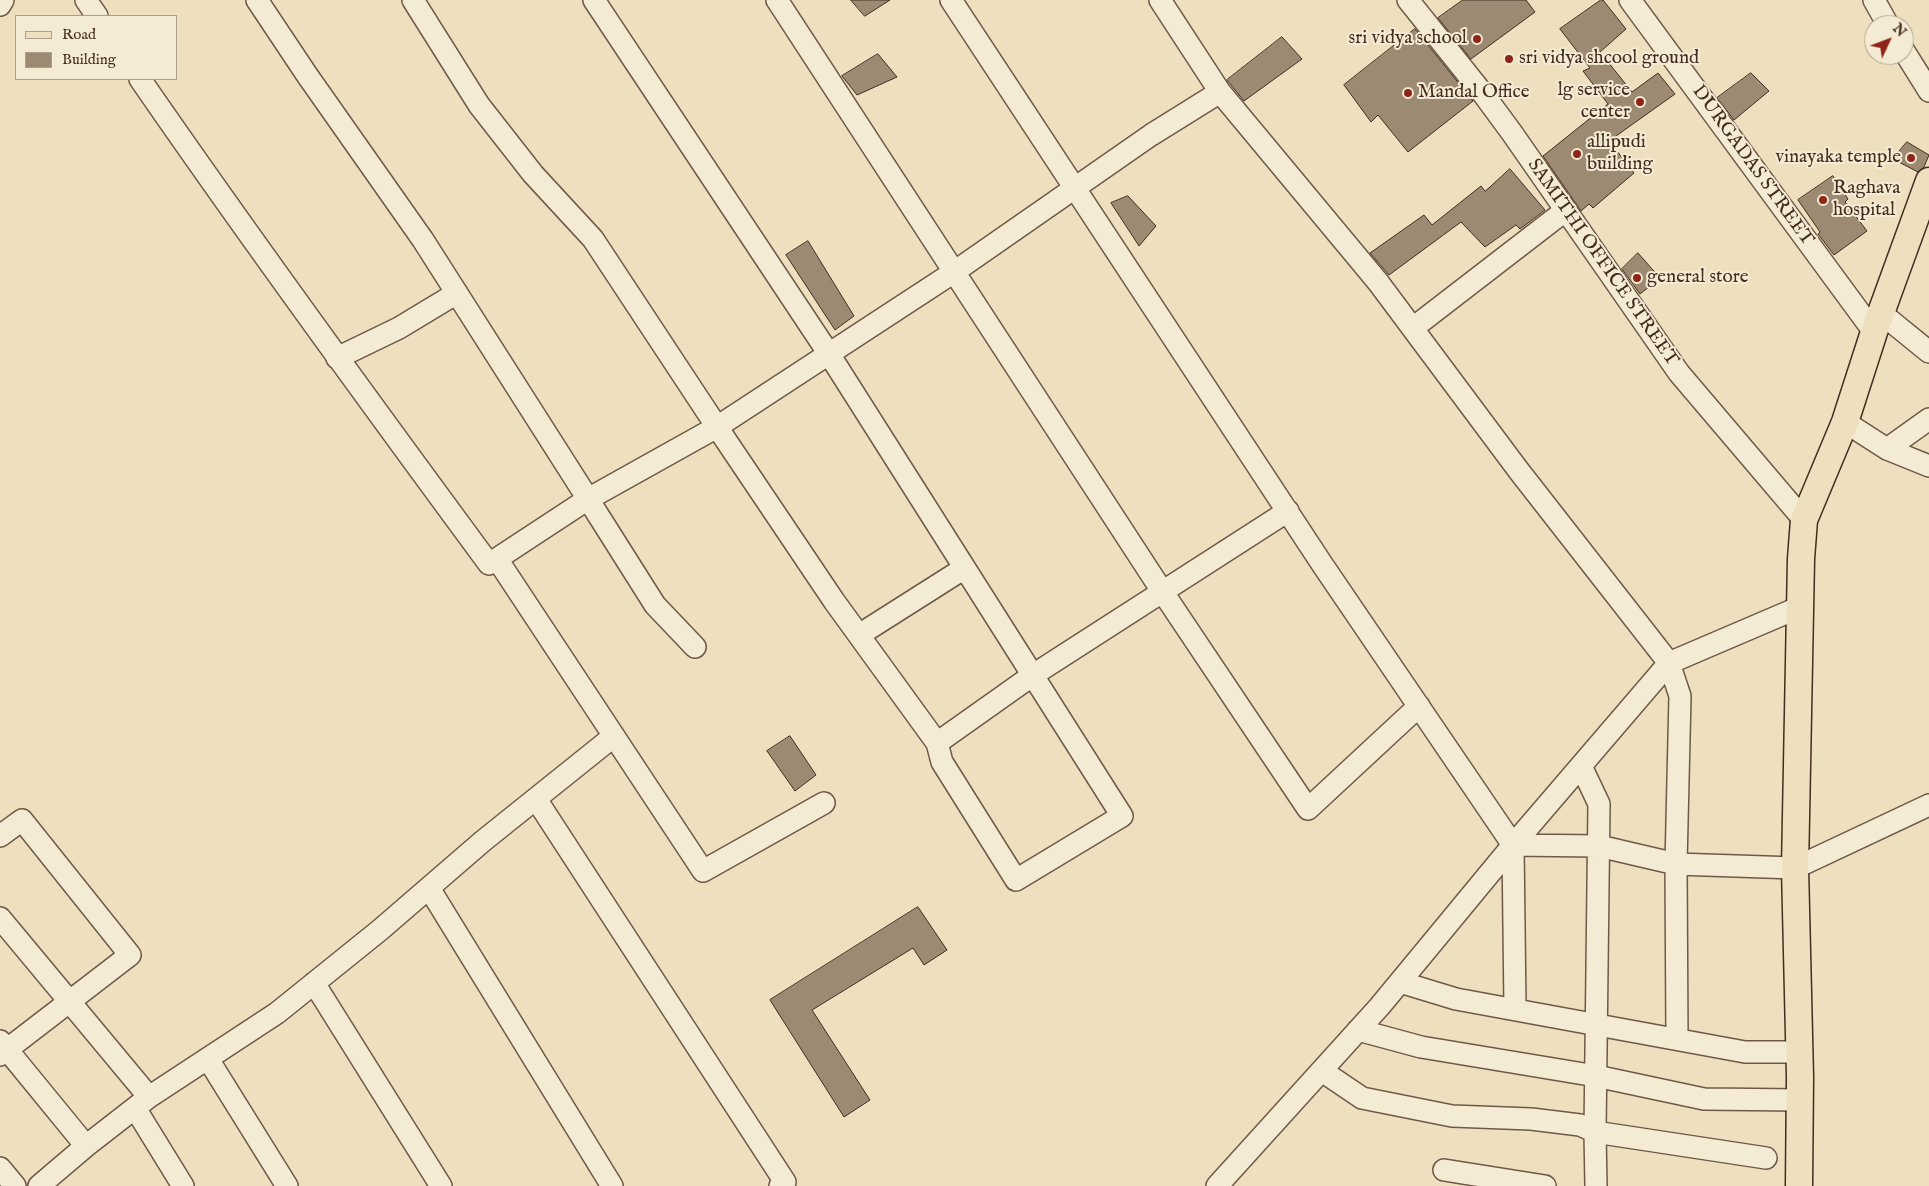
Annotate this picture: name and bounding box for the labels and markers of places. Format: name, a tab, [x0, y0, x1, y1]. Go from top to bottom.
place label: sri vidya school	[1349, 28, 1467, 50]
marker: sri vidya school	[1471, 33, 1483, 45]
place label: sri vidya shcool ground	[1519, 48, 1699, 70]
marker: sri vidya shcool ground	[1503, 53, 1515, 65]
place label: lg service center	[1558, 80, 1630, 124]
place label: Mandal Office	[1418, 82, 1529, 104]
marker: Mandal Office	[1402, 87, 1414, 99]
marker: lg service center	[1634, 96, 1646, 108]
place label: allipudi building	[1587, 132, 1653, 176]
place label: vinayaka temple	[1775, 147, 1901, 169]
marker: allipudi building	[1571, 148, 1583, 160]
marker: vinayaka temple	[1905, 152, 1917, 164]
place label: Raghava hospital	[1833, 178, 1901, 222]
marker: Raghava hospital	[1817, 194, 1829, 206]
place label: general store	[1647, 267, 1748, 289]
marker: general store	[1631, 272, 1643, 284]

